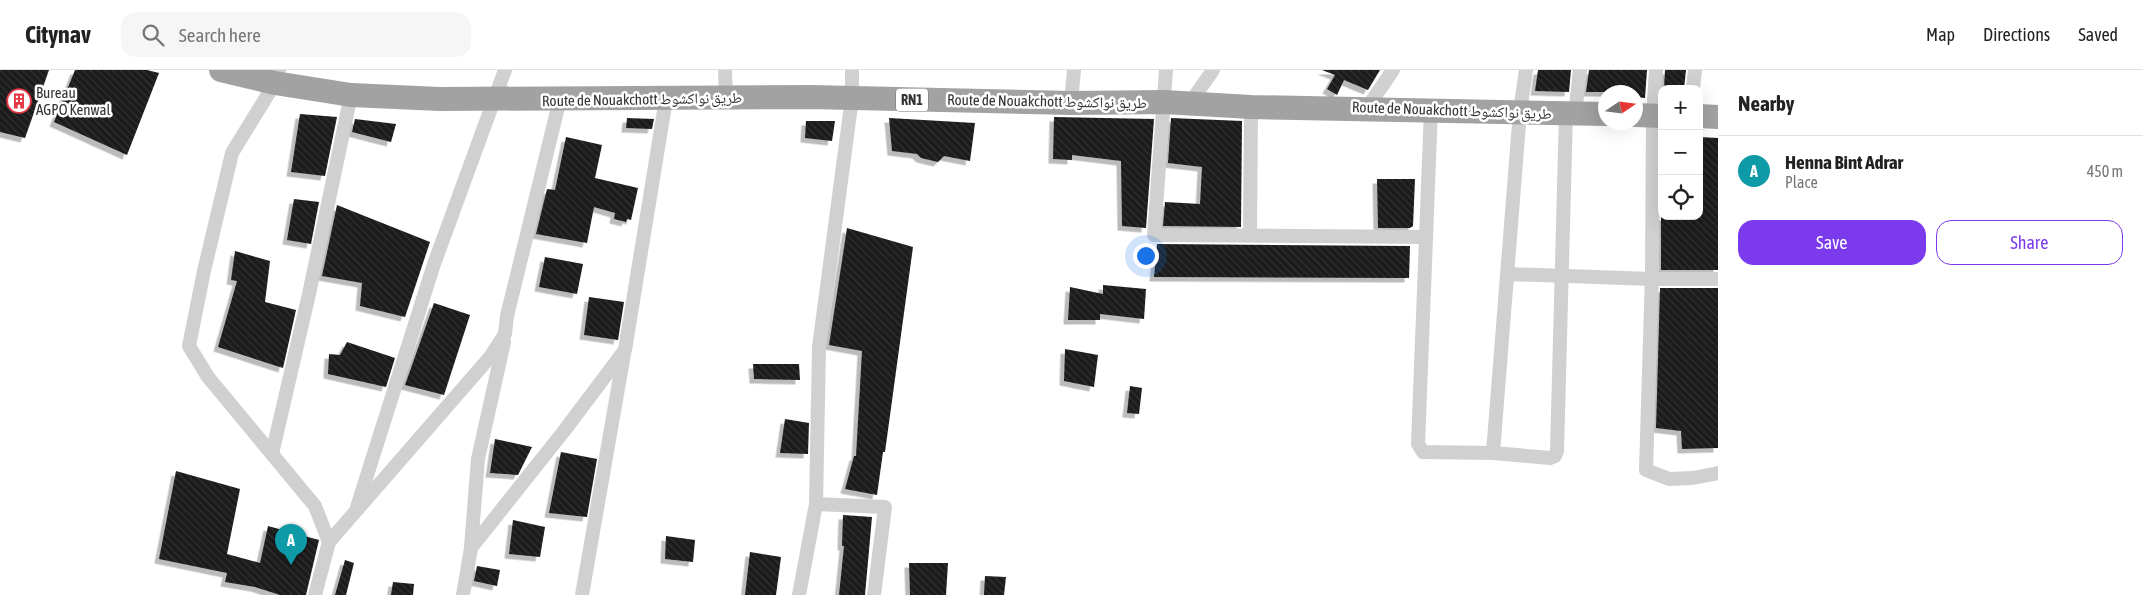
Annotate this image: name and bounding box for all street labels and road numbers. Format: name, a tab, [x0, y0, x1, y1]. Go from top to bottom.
road number: RN1	[896, 88, 928, 112]
street label: Route de Nouakchott طريق نواكشوط	[542, 89, 742, 111]
street label: Route de Nouakchott طريق نواكشوط	[947, 91, 1147, 113]
street label: Route de Nouakchott طريق نواكشوط	[1352, 98, 1552, 124]

